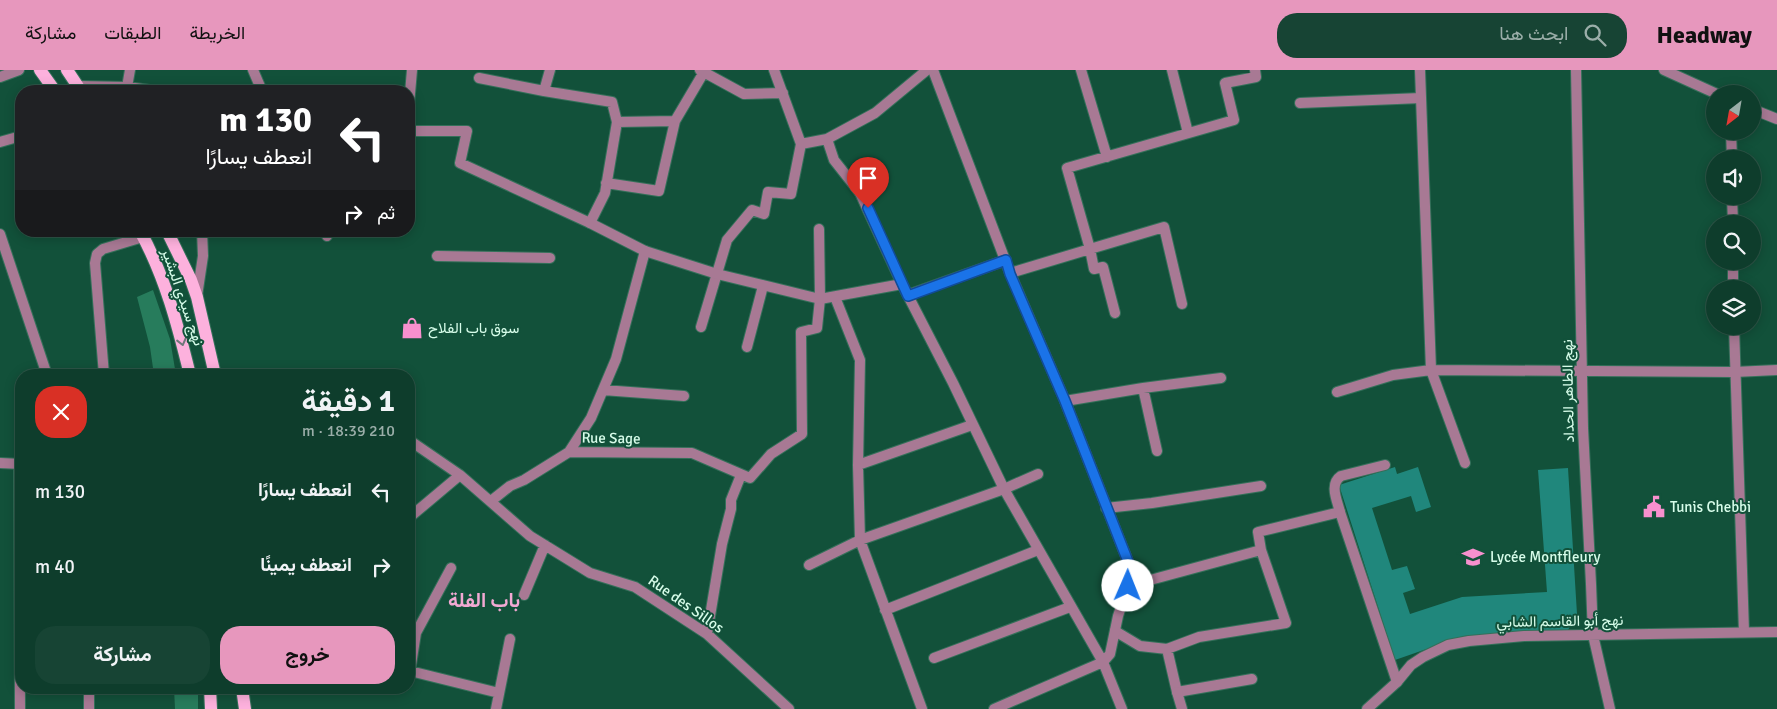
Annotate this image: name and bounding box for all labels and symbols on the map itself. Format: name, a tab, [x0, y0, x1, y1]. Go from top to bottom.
north arrow	[1706, 85, 1761, 140]
pin	[847, 157, 889, 208]
street label: نهج سيدي البشير	[154, 245, 208, 349]
shop icon: سوق باب الفلاح	[399, 315, 425, 341]
place label: سوق باب الفلاح	[428, 319, 519, 339]
one-way arrow	[176, 338, 187, 347]
street label: نهج الطاهر الحداد	[1558, 339, 1580, 443]
street label: Rue Sage	[581, 428, 641, 448]
public building icon: Tunis Chebbi	[1641, 494, 1667, 520]
place label: Tunis Chebbi	[1670, 498, 1751, 516]
school or university icon: Lycée Montfleury	[1460, 544, 1486, 570]
place label: Lycée Montfleury	[1490, 548, 1601, 566]
position arrow	[1101, 559, 1153, 611]
street label: Rue des Sillos	[645, 571, 728, 637]
district label: باب الفلة	[448, 588, 520, 613]
street label: نهج أبو القاسم الشابي	[1496, 611, 1624, 635]

